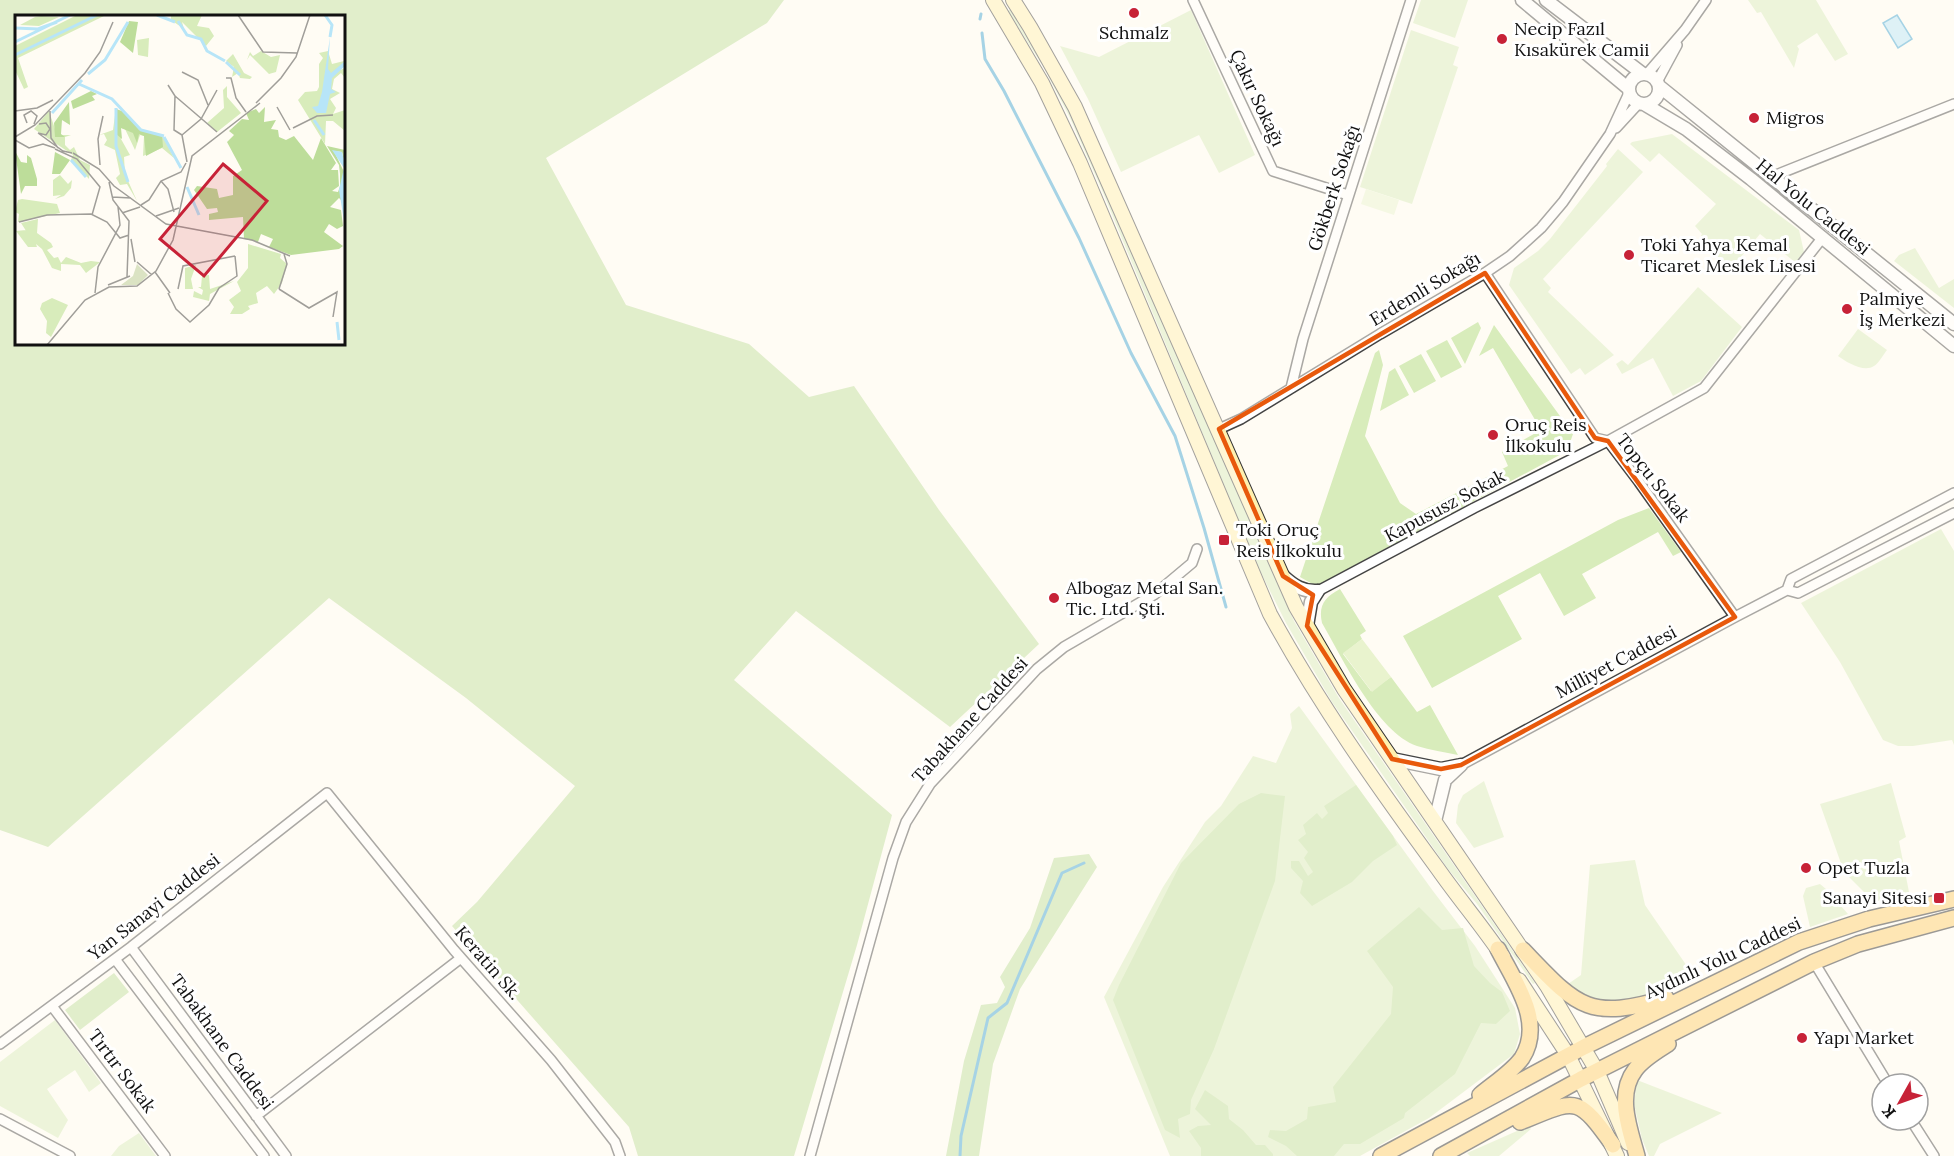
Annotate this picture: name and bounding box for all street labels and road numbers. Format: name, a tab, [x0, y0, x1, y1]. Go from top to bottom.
street label: Çakır Sokağı	[1225, 46, 1290, 150]
street label: Gökberk Sokağı	[1302, 122, 1365, 254]
street label: Hal Yolu Caddesi	[1752, 153, 1875, 260]
street label: Erdemli Sokağı	[1365, 246, 1484, 331]
street label: Topçu Sokak	[1612, 429, 1695, 527]
street label: Kapususz Sokak	[1380, 464, 1510, 547]
street label: Milliyet Caddesi	[1551, 620, 1680, 703]
street label: Tabakhane Caddesi	[907, 652, 1032, 787]
street label: Yan Sanayi Caddesi	[82, 848, 224, 966]
street label: Aydınlı Yolu Caddesi	[1640, 911, 1804, 1004]
street label: Keratin Sk.	[450, 921, 527, 1004]
street label: Tabakhane Caddesi	[166, 969, 279, 1114]
street label: Tırtır Sokak	[84, 1024, 161, 1117]

